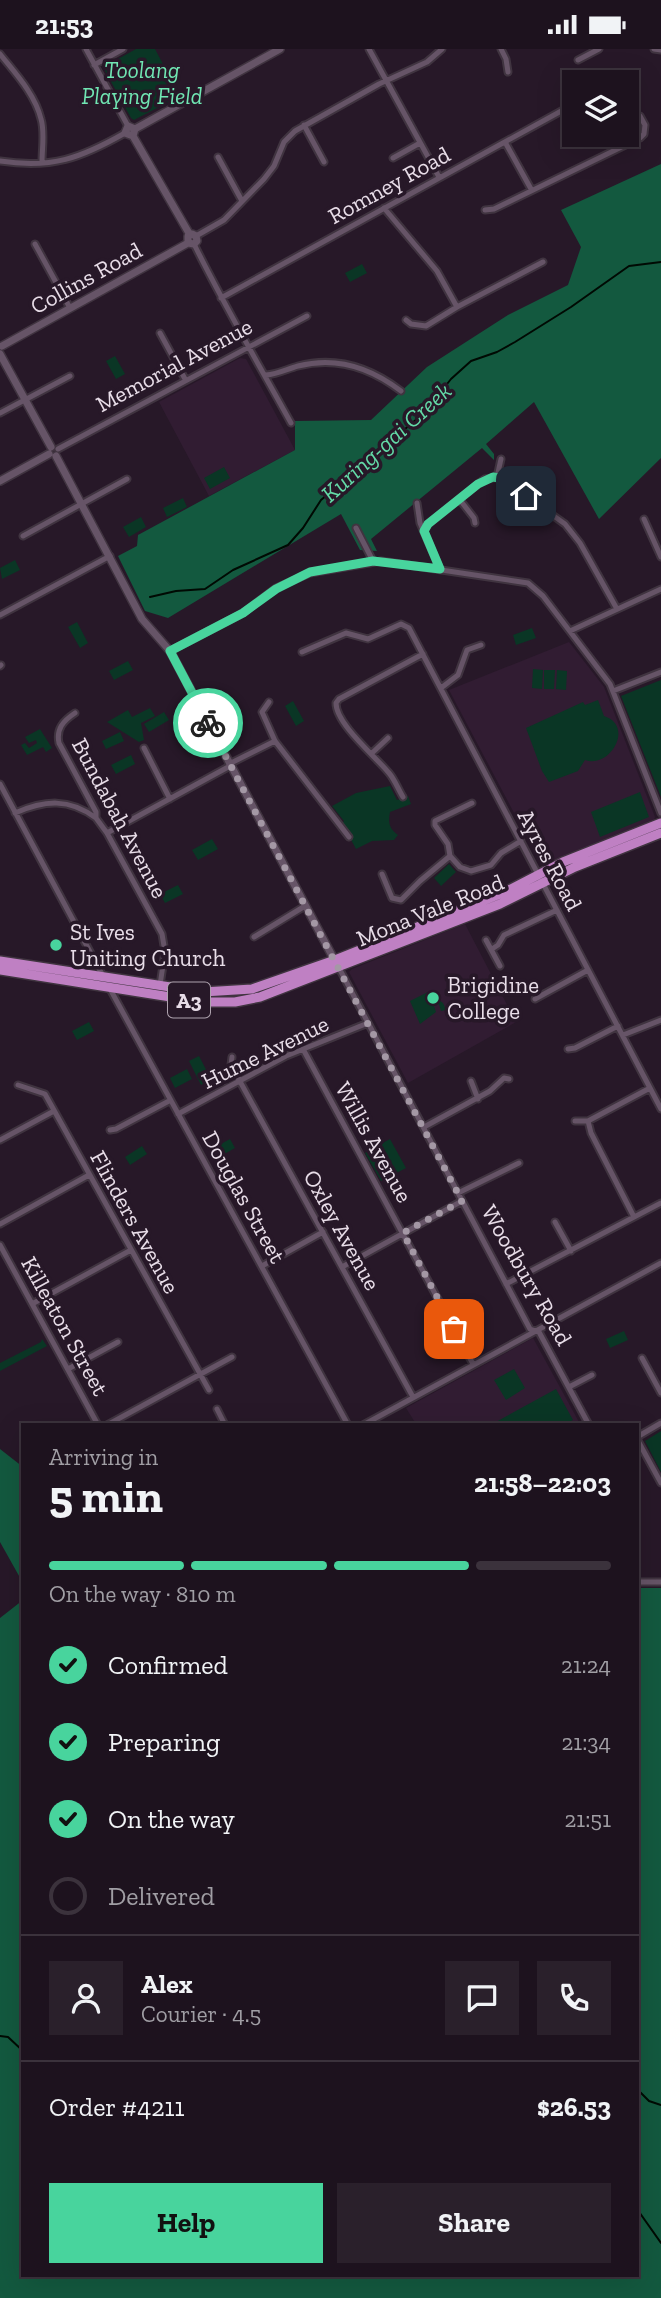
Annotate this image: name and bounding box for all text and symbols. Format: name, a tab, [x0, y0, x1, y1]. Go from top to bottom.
text: 21:53	[35, 9, 93, 41]
park label: Toolang Playing Field	[81, 56, 203, 110]
map controls	[562, 70, 639, 147]
button: layers	[562, 70, 639, 147]
street label: Romney Road	[323, 140, 455, 230]
street label: Collins Road	[25, 236, 147, 320]
street label: Memorial Avenue	[91, 312, 257, 418]
water label: Kuring-gai Creek	[315, 376, 457, 508]
pin	[496, 466, 556, 526]
icon: home	[507, 477, 545, 515]
courier	[173, 688, 243, 758]
icon: bike	[189, 704, 227, 742]
street label: Bundabah Avenue	[66, 733, 174, 903]
street label: Ayres Road	[512, 804, 589, 916]
street label: Mona Vale Road	[352, 868, 508, 952]
place label: St Ives Uniting Church	[70, 918, 225, 972]
marker: St Ives Uniting Church	[48, 937, 64, 953]
place label: Brigidine College	[447, 971, 539, 1025]
road number: A3	[168, 983, 210, 1017]
marker: Brigidine College	[425, 990, 441, 1006]
street label: Hume Avenue	[197, 1009, 333, 1095]
street label: Willis Avenue	[329, 1077, 419, 1207]
street label: Douglas Street	[196, 1126, 292, 1268]
street label: Flinders Avenue	[84, 1146, 186, 1298]
street label: Oxley Avenue	[297, 1165, 387, 1295]
street label: Woodbury Road	[476, 1200, 579, 1350]
street label: Killeaton Street	[15, 1252, 115, 1401]
pin	[424, 1299, 484, 1359]
icon: bag	[435, 1310, 473, 1348]
text: Arriving in	[49, 1443, 158, 1471]
text: 21:58–22:03	[474, 1467, 611, 1499]
text: 5 min	[49, 1469, 163, 1524]
text: On the way · 810 m	[49, 1580, 236, 1608]
icon: check	[49, 1646, 87, 1684]
text: Confirmed	[108, 1649, 228, 1681]
text: 21:24	[561, 1651, 611, 1679]
icon: check	[49, 1723, 87, 1761]
text: Preparing	[108, 1726, 220, 1758]
text: 21:34	[562, 1728, 611, 1756]
icon: check	[49, 1800, 87, 1838]
text: On the way	[108, 1803, 235, 1835]
text: 21:51	[565, 1805, 611, 1833]
text: Delivered	[108, 1880, 215, 1912]
button: person	[49, 1961, 123, 2035]
button: chat	[445, 1961, 519, 2035]
button: phone	[537, 1961, 611, 2035]
text: Alex	[141, 1968, 193, 2000]
text: Courier · 4.5	[141, 2000, 261, 2028]
text: Order #4211	[49, 2091, 185, 2123]
text: $26.53	[537, 2091, 611, 2123]
button: Help	[49, 2183, 323, 2263]
button: Share	[337, 2183, 611, 2263]

